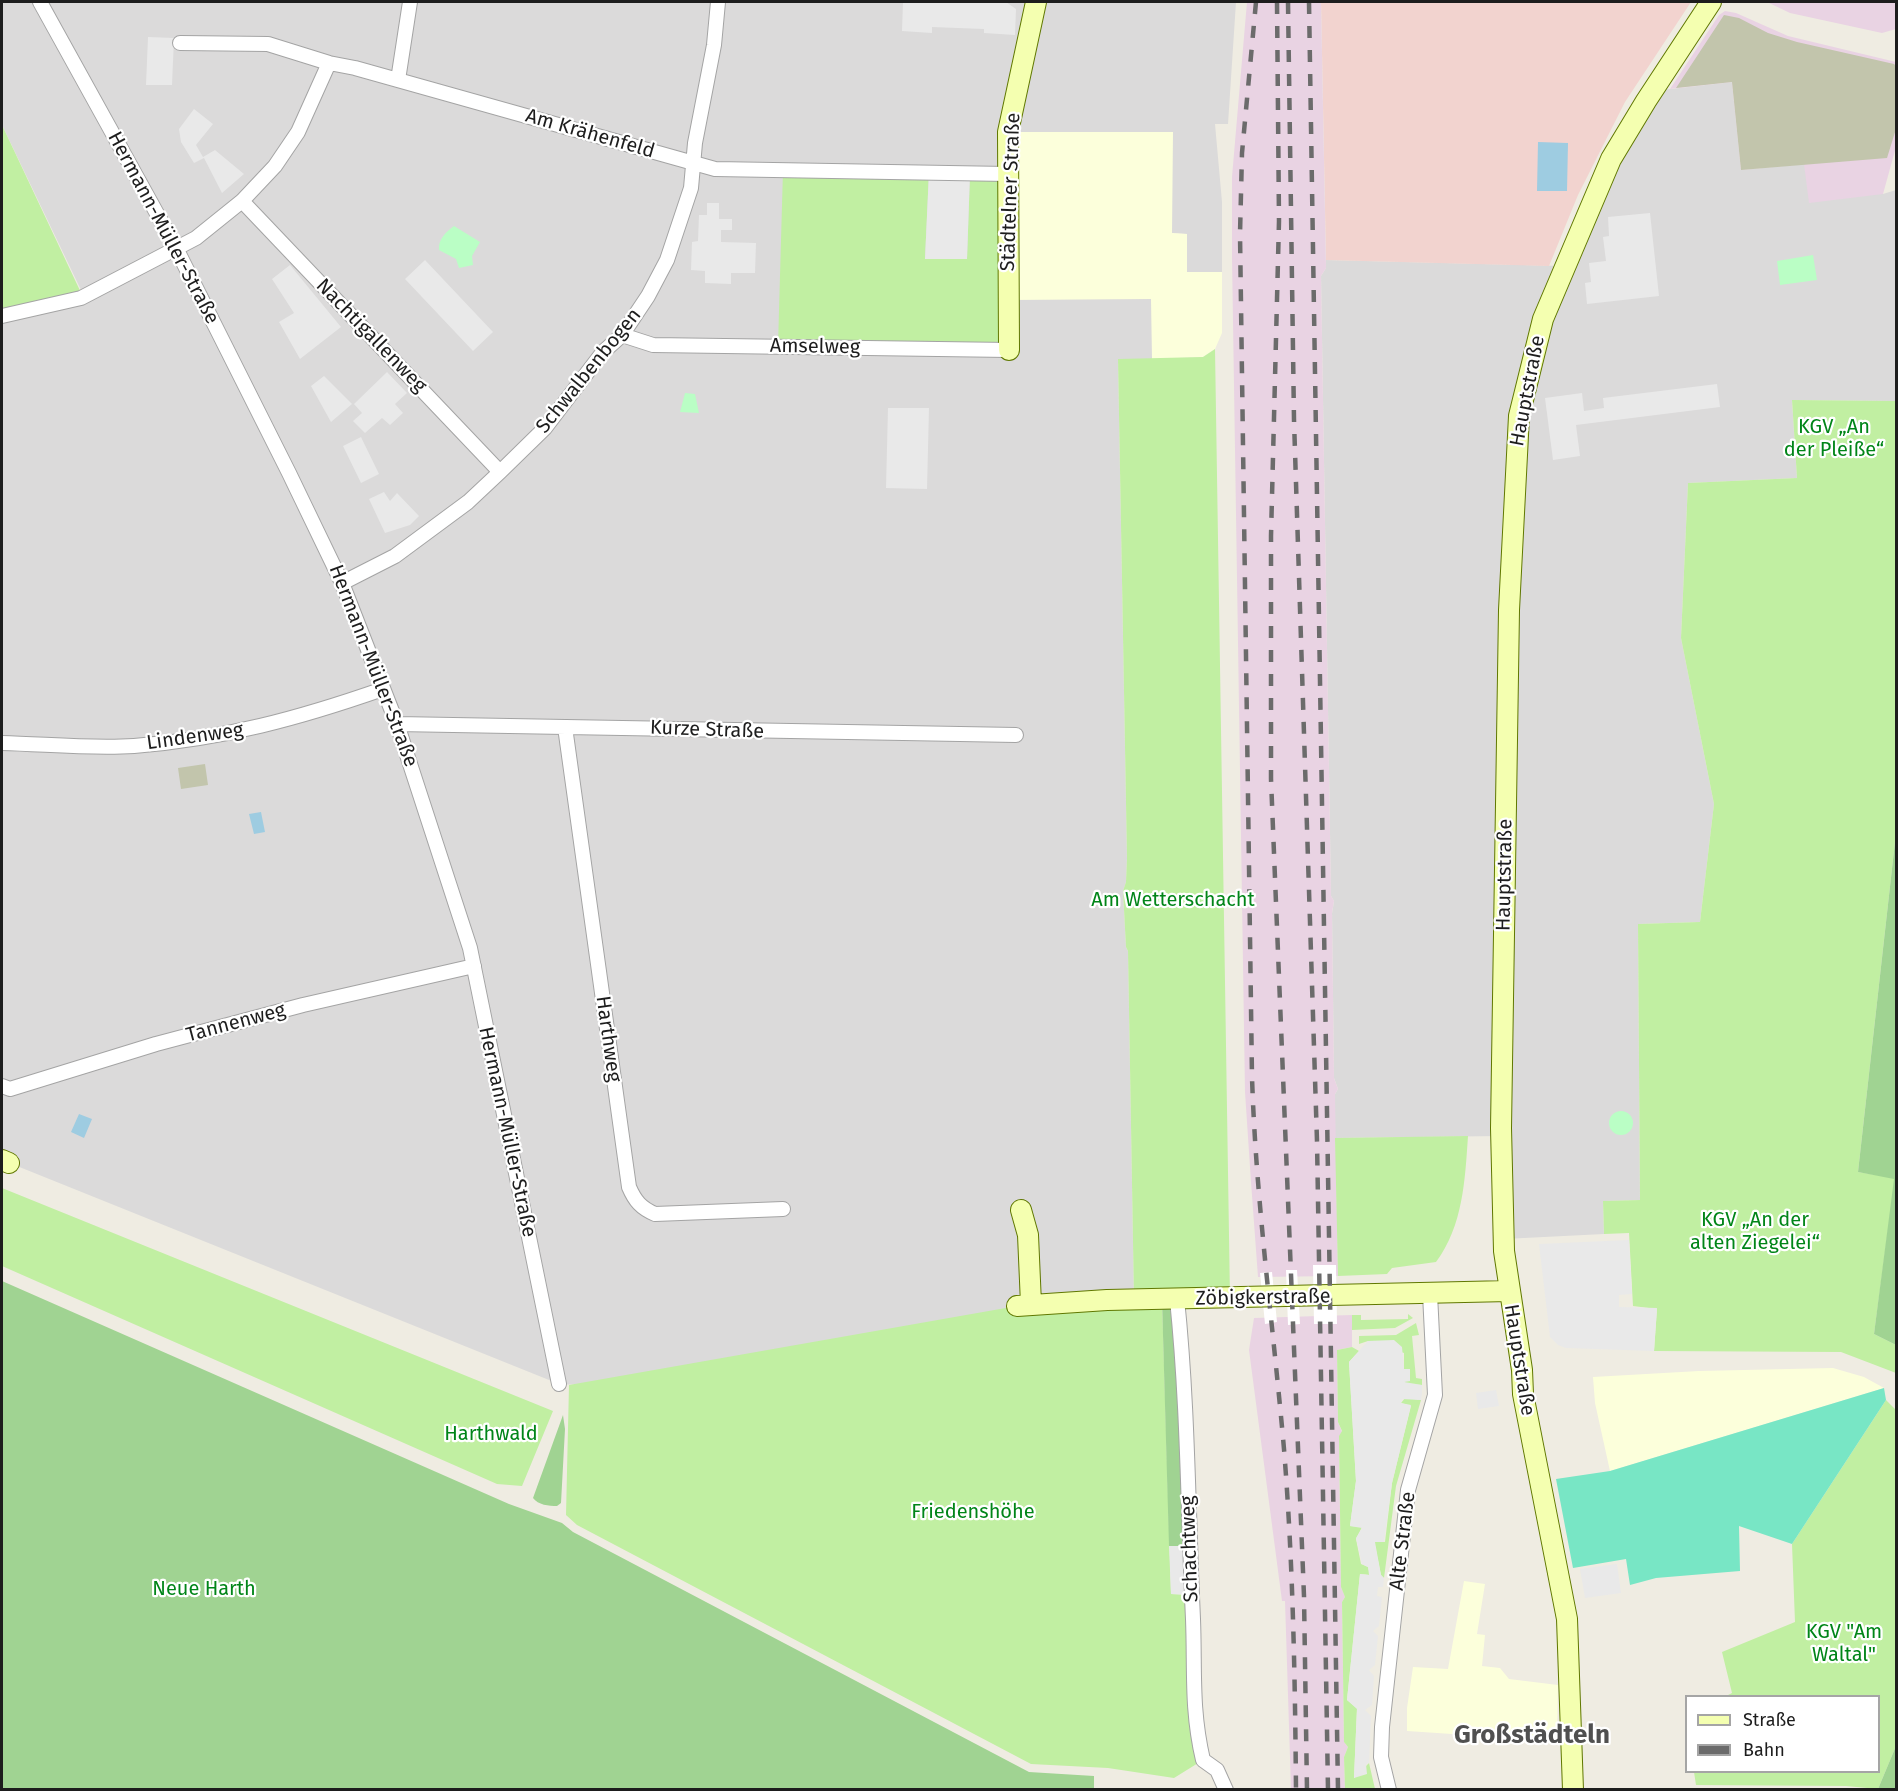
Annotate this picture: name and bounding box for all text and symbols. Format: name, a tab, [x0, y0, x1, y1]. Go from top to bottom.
street label: Am Krähenfeld	[523, 104, 657, 164]
street label: Städtelner Straße	[996, 112, 1026, 272]
street label: Hermann-Müller-Straße	[102, 128, 224, 328]
street label: Nachtigallenweg	[311, 274, 431, 398]
street label: Schwalbenbogen	[531, 304, 647, 438]
street label: Amselweg	[770, 334, 860, 360]
street label: Hauptstraße	[1505, 334, 1551, 448]
park label: KGV „An der Pleiße“	[1784, 415, 1884, 462]
street label: Hermann-Müller-Straße	[323, 562, 423, 770]
street label: Kurze Straße	[649, 716, 765, 744]
street label: Lindenweg	[145, 718, 245, 756]
street label: Hauptstraße	[1492, 819, 1518, 931]
park label: Am Wetterschacht	[1091, 888, 1255, 912]
street label: Harthweg	[590, 994, 626, 1084]
street label: Tannenweg	[184, 998, 288, 1048]
street label: Hermann-Müller-Straße	[473, 1025, 541, 1239]
park label: KGV „An der alten Ziegelei“	[1690, 1208, 1820, 1255]
street label: Zöbigkerstraße	[1195, 1285, 1331, 1311]
street label: Hauptstraße	[1498, 1303, 1540, 1417]
park label: Harthwald	[444, 1422, 538, 1446]
street label: Alte Straße	[1385, 1490, 1421, 1592]
street label: Schachtweg	[1176, 1495, 1204, 1603]
park label: Friedenshöhe	[911, 1500, 1035, 1524]
park label: Neue Harth	[152, 1577, 256, 1601]
park label: KGV "Am Waltal"	[1806, 1620, 1882, 1667]
legend	[1685, 1695, 1880, 1773]
text: Straße	[1743, 1709, 1796, 1731]
district label: Großstädteln	[1454, 1720, 1610, 1752]
text: Bahn	[1743, 1739, 1785, 1761]

